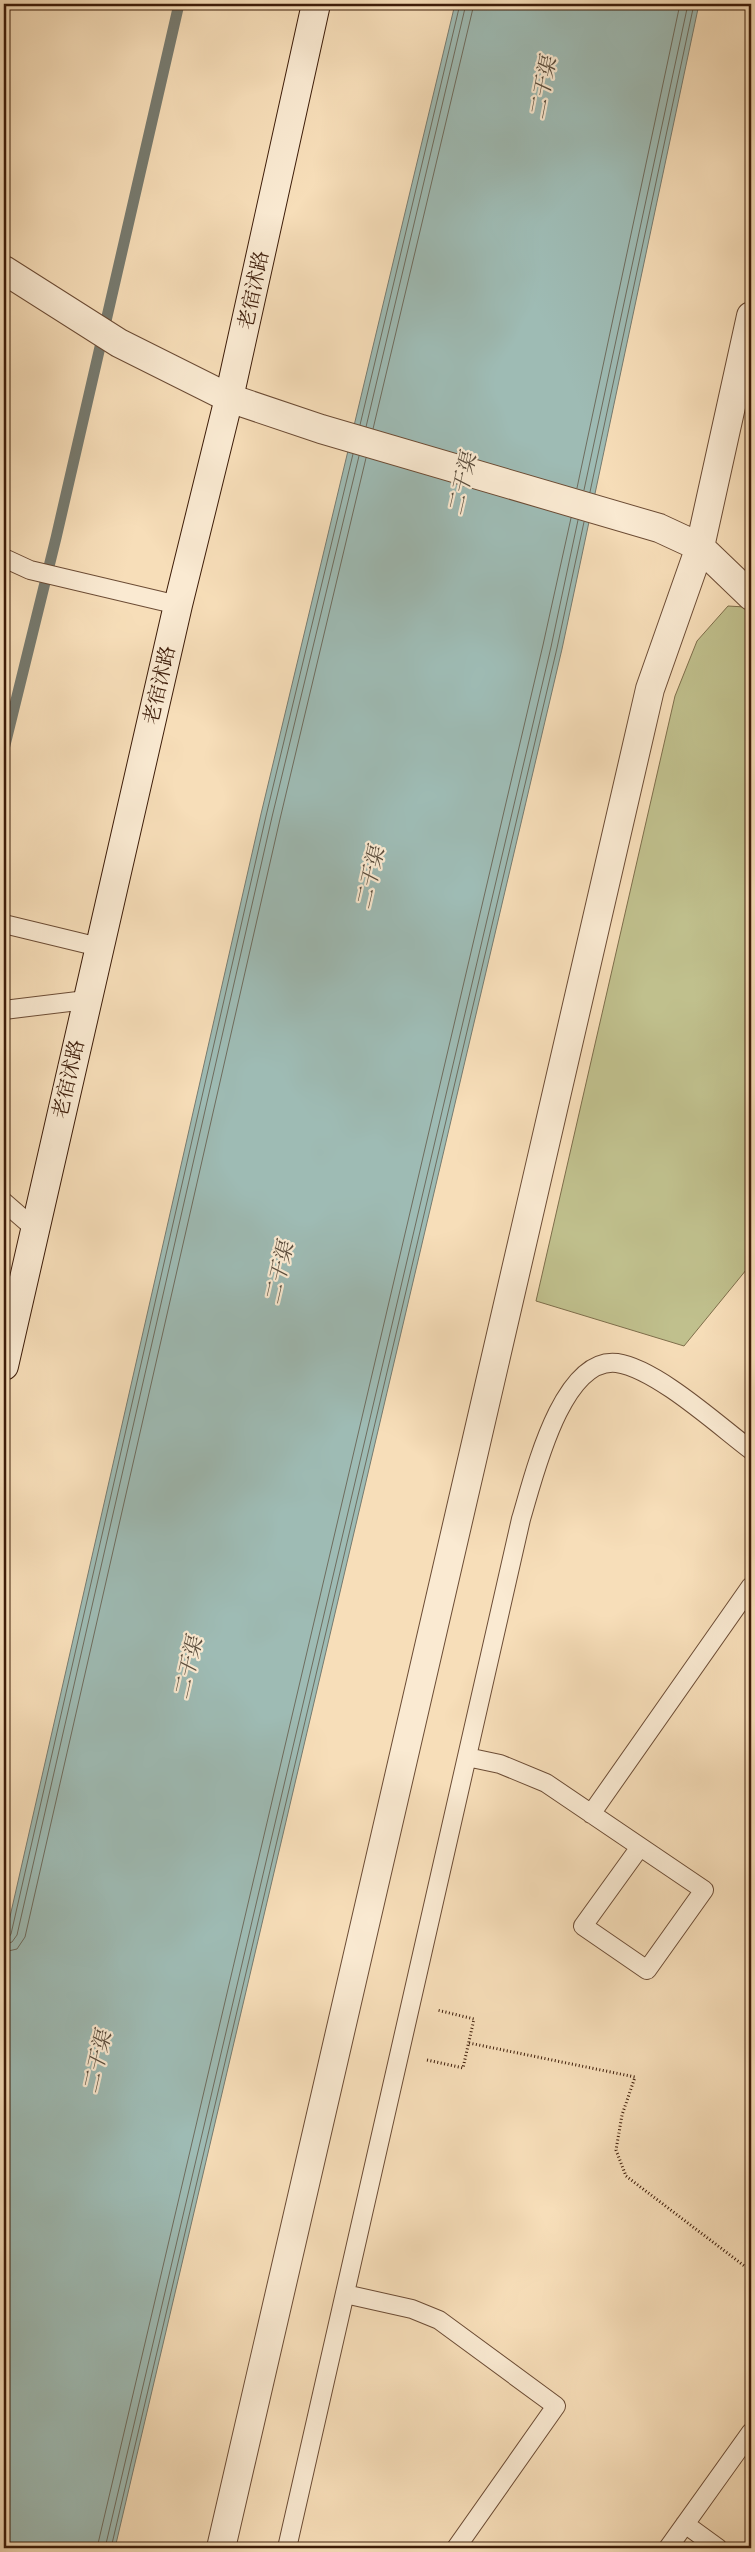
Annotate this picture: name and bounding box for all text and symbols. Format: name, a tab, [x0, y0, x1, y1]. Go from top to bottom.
water label: 二干渠	[524, 52, 566, 122]
street label: 老宿沭路	[233, 248, 278, 333]
water label: 二干渠	[442, 447, 486, 519]
street label: 老宿沭路	[138, 643, 185, 728]
water label: 二干渠	[350, 841, 394, 913]
street label: 老宿沭路	[47, 1037, 94, 1122]
water label: 二干渠	[259, 1236, 303, 1308]
water label: 二干渠	[168, 1631, 212, 1703]
water label: 二干渠	[77, 2025, 121, 2097]

